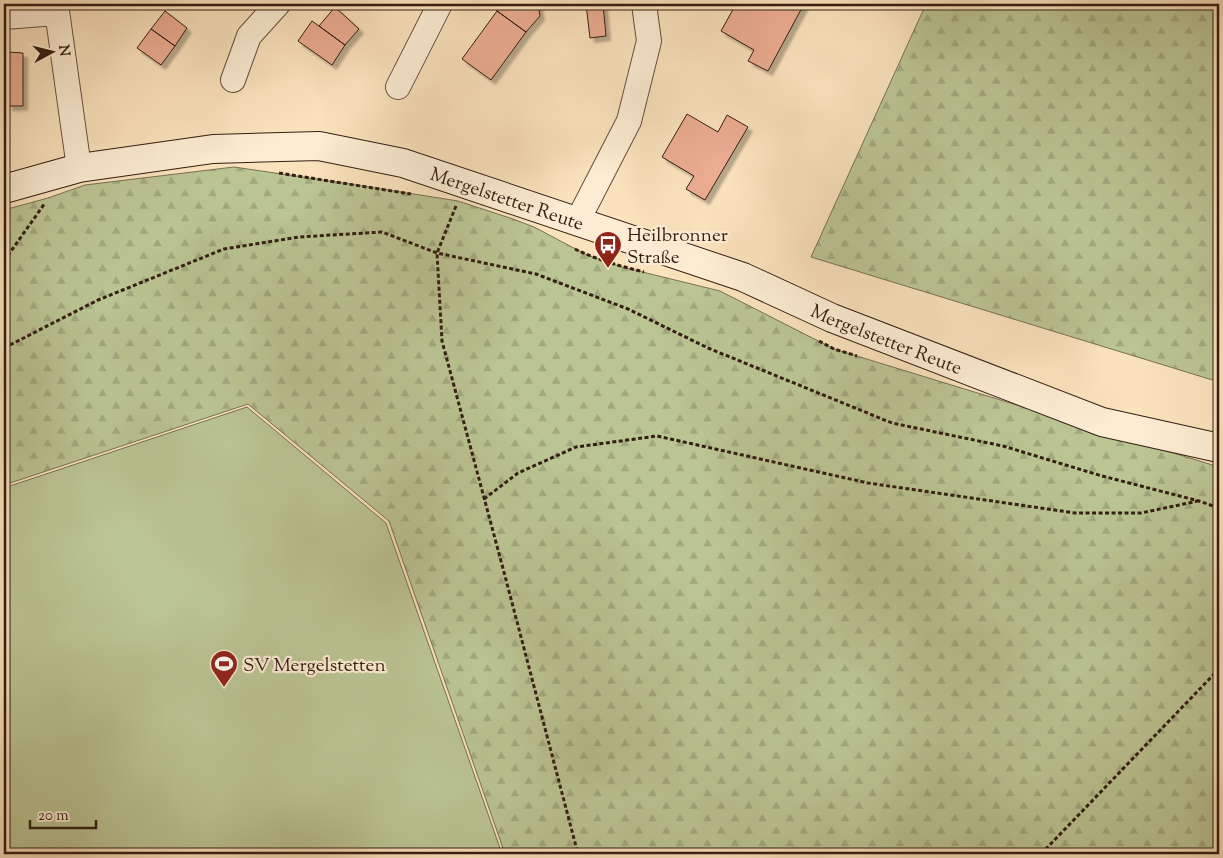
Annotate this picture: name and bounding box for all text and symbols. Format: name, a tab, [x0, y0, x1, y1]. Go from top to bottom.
north arrow	[28, 28, 78, 78]
text: N	[52, 44, 74, 57]
street label: Mergelstetter Reute	[426, 162, 587, 239]
place label: Heilbronner Straße	[627, 223, 728, 272]
bus stop icon: Heilbronner Straße	[593, 230, 623, 269]
street label: Mergelstetter Reute	[805, 299, 966, 383]
sports icon: SV Mergelstetten	[209, 649, 239, 688]
place label: SV Mergelstetten	[243, 653, 386, 680]
scale bar	[30, 798, 96, 830]
text: 20 m	[38, 806, 69, 827]

